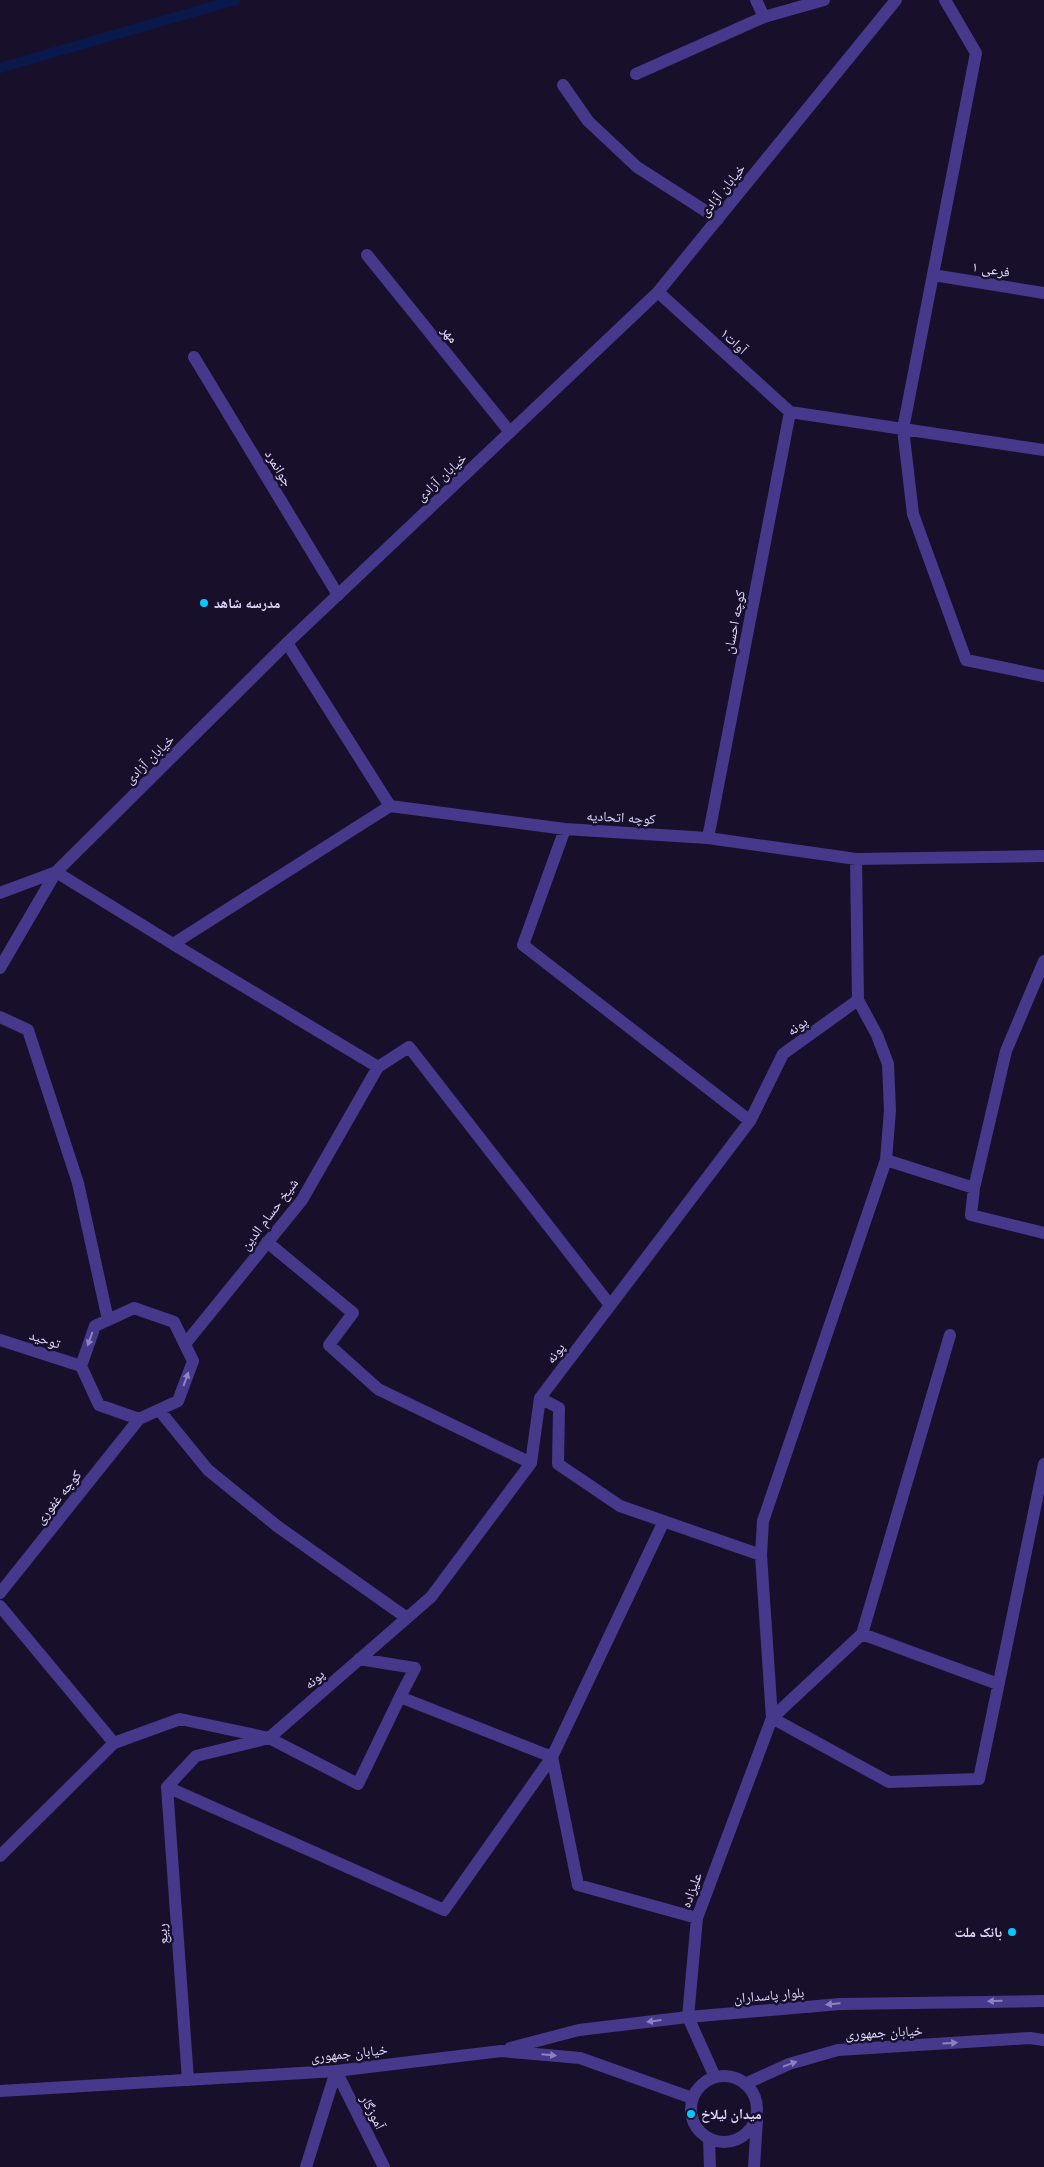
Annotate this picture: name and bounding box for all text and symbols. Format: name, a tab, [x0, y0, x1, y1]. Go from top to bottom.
street label: خیابان آزادی	[695, 160, 749, 220]
street label: فرعی ۱	[971, 257, 1011, 281]
street label: مهر	[437, 321, 462, 346]
street label: آوات۱	[717, 324, 752, 358]
street label: جوانمرد	[261, 446, 297, 490]
street label: خیابان آزادی	[412, 449, 470, 505]
street label: کوچه احسان	[719, 588, 749, 655]
place label: مدرسه شاهد	[214, 594, 280, 612]
marker: مدرسه شاهد	[198, 597, 210, 609]
street label: خیابان آزادی	[120, 730, 178, 788]
street label: کوچه اتحادیه	[586, 806, 656, 828]
street label: پونه	[783, 1012, 811, 1040]
street label: شیخ حسام الدین	[236, 1174, 303, 1254]
street label: توحید	[27, 1326, 63, 1353]
one-way arrow	[86, 1332, 93, 1347]
street label: پونه	[541, 1339, 569, 1367]
one-way arrow	[182, 1371, 190, 1386]
street label: کوچه غفوری	[31, 1466, 85, 1528]
street label: پونه	[300, 1665, 328, 1693]
street label: علیزاده	[676, 1870, 706, 1910]
street label: ربیع	[152, 1923, 173, 1945]
place label: بانک ملت	[954, 1923, 1002, 1941]
marker: بانک ملت	[1006, 1926, 1018, 1938]
street label: بلوار پاسداران	[733, 1983, 805, 2007]
one-way arrow	[987, 1998, 1003, 2006]
one-way arrow	[825, 2000, 841, 2008]
one-way arrow	[645, 2017, 661, 2025]
street label: خیابان جمهوری	[845, 2021, 923, 2043]
one-way arrow	[942, 2038, 958, 2046]
street label: خیابان جمهوری	[310, 2040, 389, 2066]
one-way arrow	[542, 2051, 558, 2059]
one-way arrow	[783, 2060, 797, 2068]
street label: آموزگار	[356, 2091, 389, 2133]
place label: میدان لیلاخ	[701, 2105, 762, 2123]
marker: میدان لیلاخ	[685, 2108, 697, 2120]

